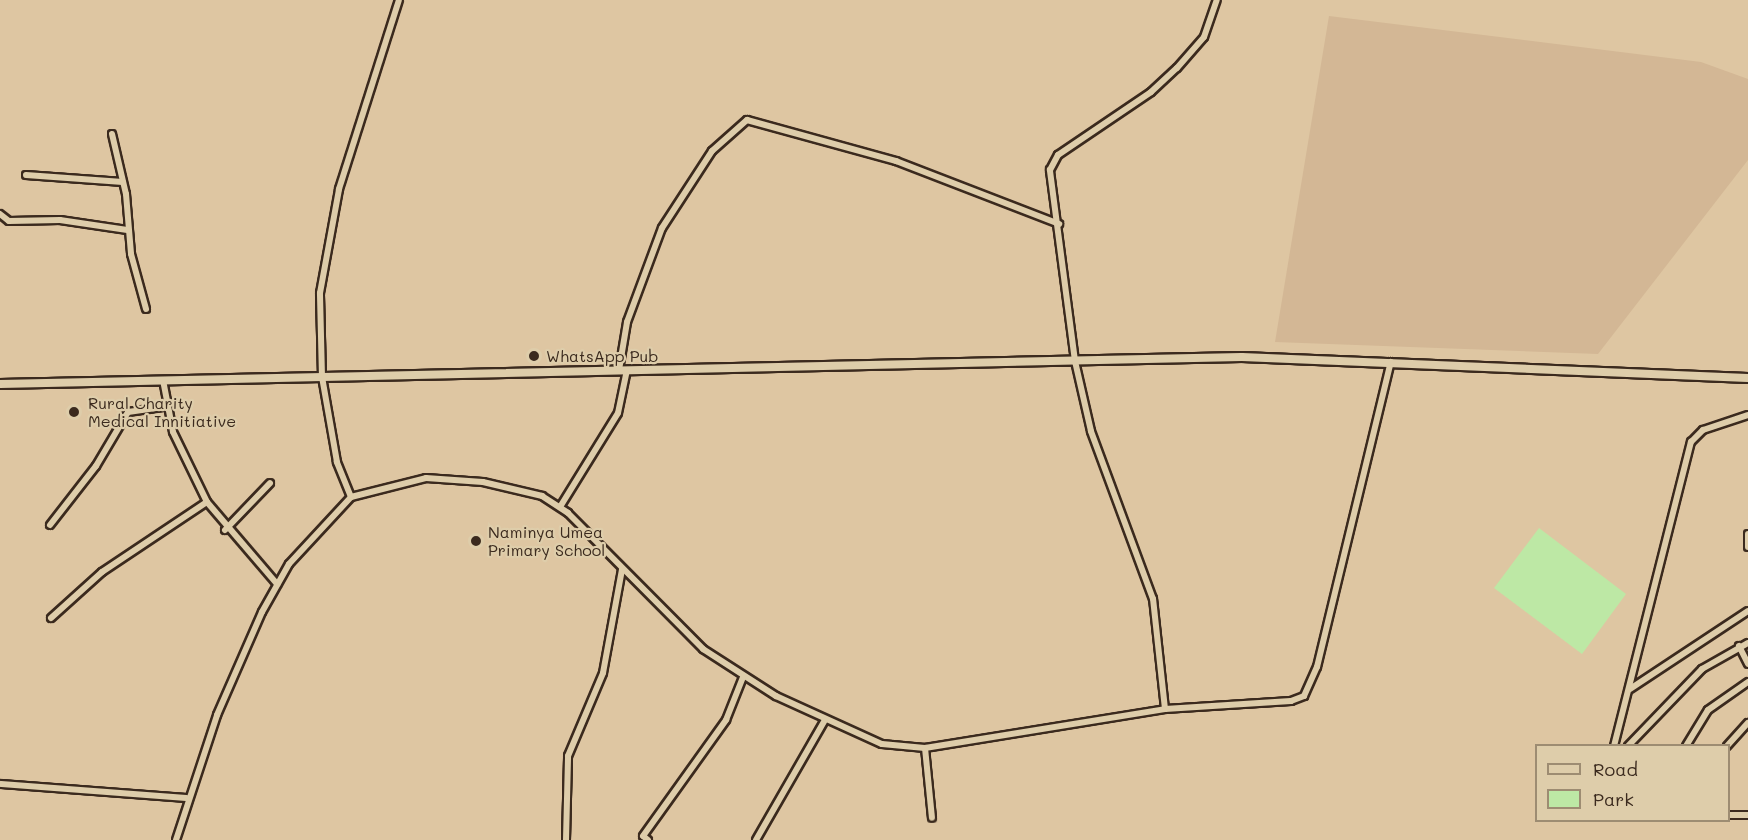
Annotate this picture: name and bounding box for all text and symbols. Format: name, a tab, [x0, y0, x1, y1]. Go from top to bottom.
place label: WhatsApp Pub	[546, 346, 659, 366]
marker: WhatsApp Pub	[527, 349, 541, 363]
place label: Rural Charity Medical Innitiative	[88, 393, 236, 431]
marker: Rural Charity Medical Innitiative	[65, 403, 83, 421]
place label: Naminya Umea Primary School	[488, 522, 605, 560]
marker: Naminya Umea Primary School	[469, 534, 483, 548]
legend	[1535, 744, 1730, 822]
text: Road	[1593, 757, 1638, 781]
text: Park	[1593, 787, 1634, 811]

